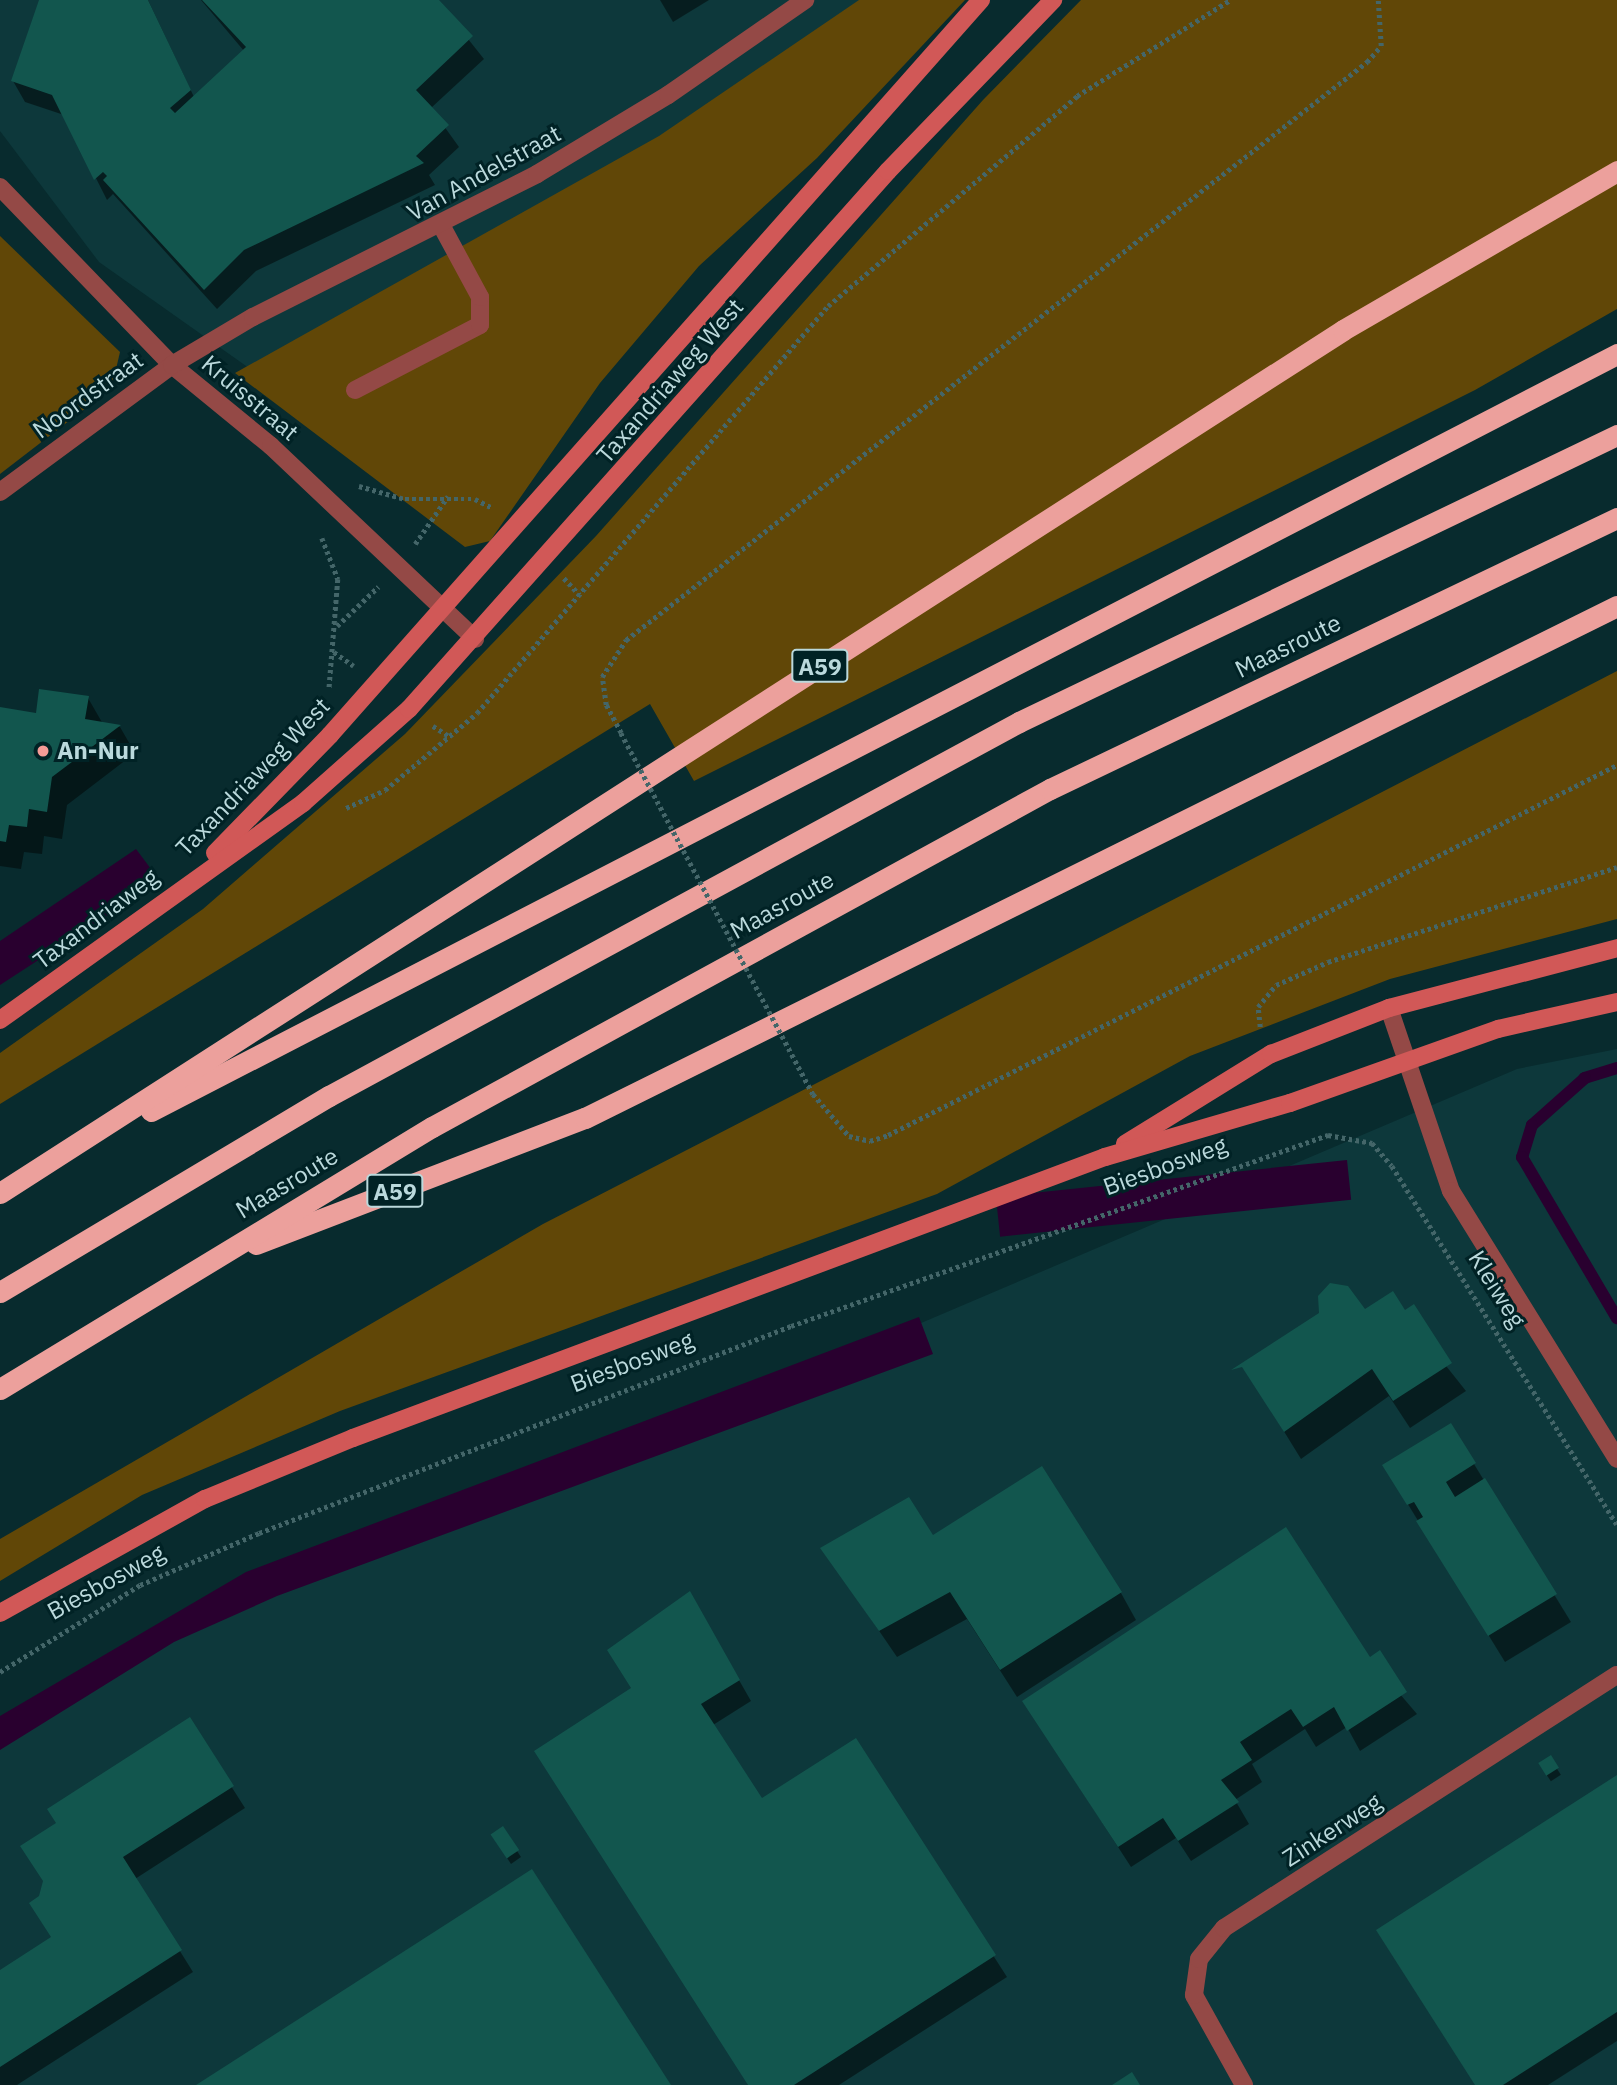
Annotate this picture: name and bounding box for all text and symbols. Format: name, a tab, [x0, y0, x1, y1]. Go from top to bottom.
street label: Van Andelstraat	[402, 119, 566, 227]
street label: Taxandriaweg West	[591, 293, 749, 469]
street label: Noordstraat	[27, 345, 149, 445]
street label: Kruisstraat	[196, 349, 304, 447]
street label: Maasroute	[1230, 608, 1346, 684]
road number: A59	[790, 646, 850, 686]
street label: Taxandriaweg West	[170, 692, 336, 862]
place label: An-Nur	[57, 737, 139, 765]
marker: An-Nur	[35, 743, 51, 759]
street label: Taxandriaweg	[28, 863, 164, 975]
street label: Maasroute	[725, 865, 839, 945]
street label: Biesbosweg	[1099, 1130, 1231, 1202]
street label: Maasroute	[231, 1141, 343, 1225]
road number: A59	[365, 1172, 425, 1210]
street label: Kleiweg	[1462, 1245, 1532, 1333]
street label: Biesbosweg	[566, 1325, 698, 1399]
street label: Biesbosweg	[42, 1538, 170, 1626]
street label: Zinkerweg	[1277, 1787, 1387, 1873]

